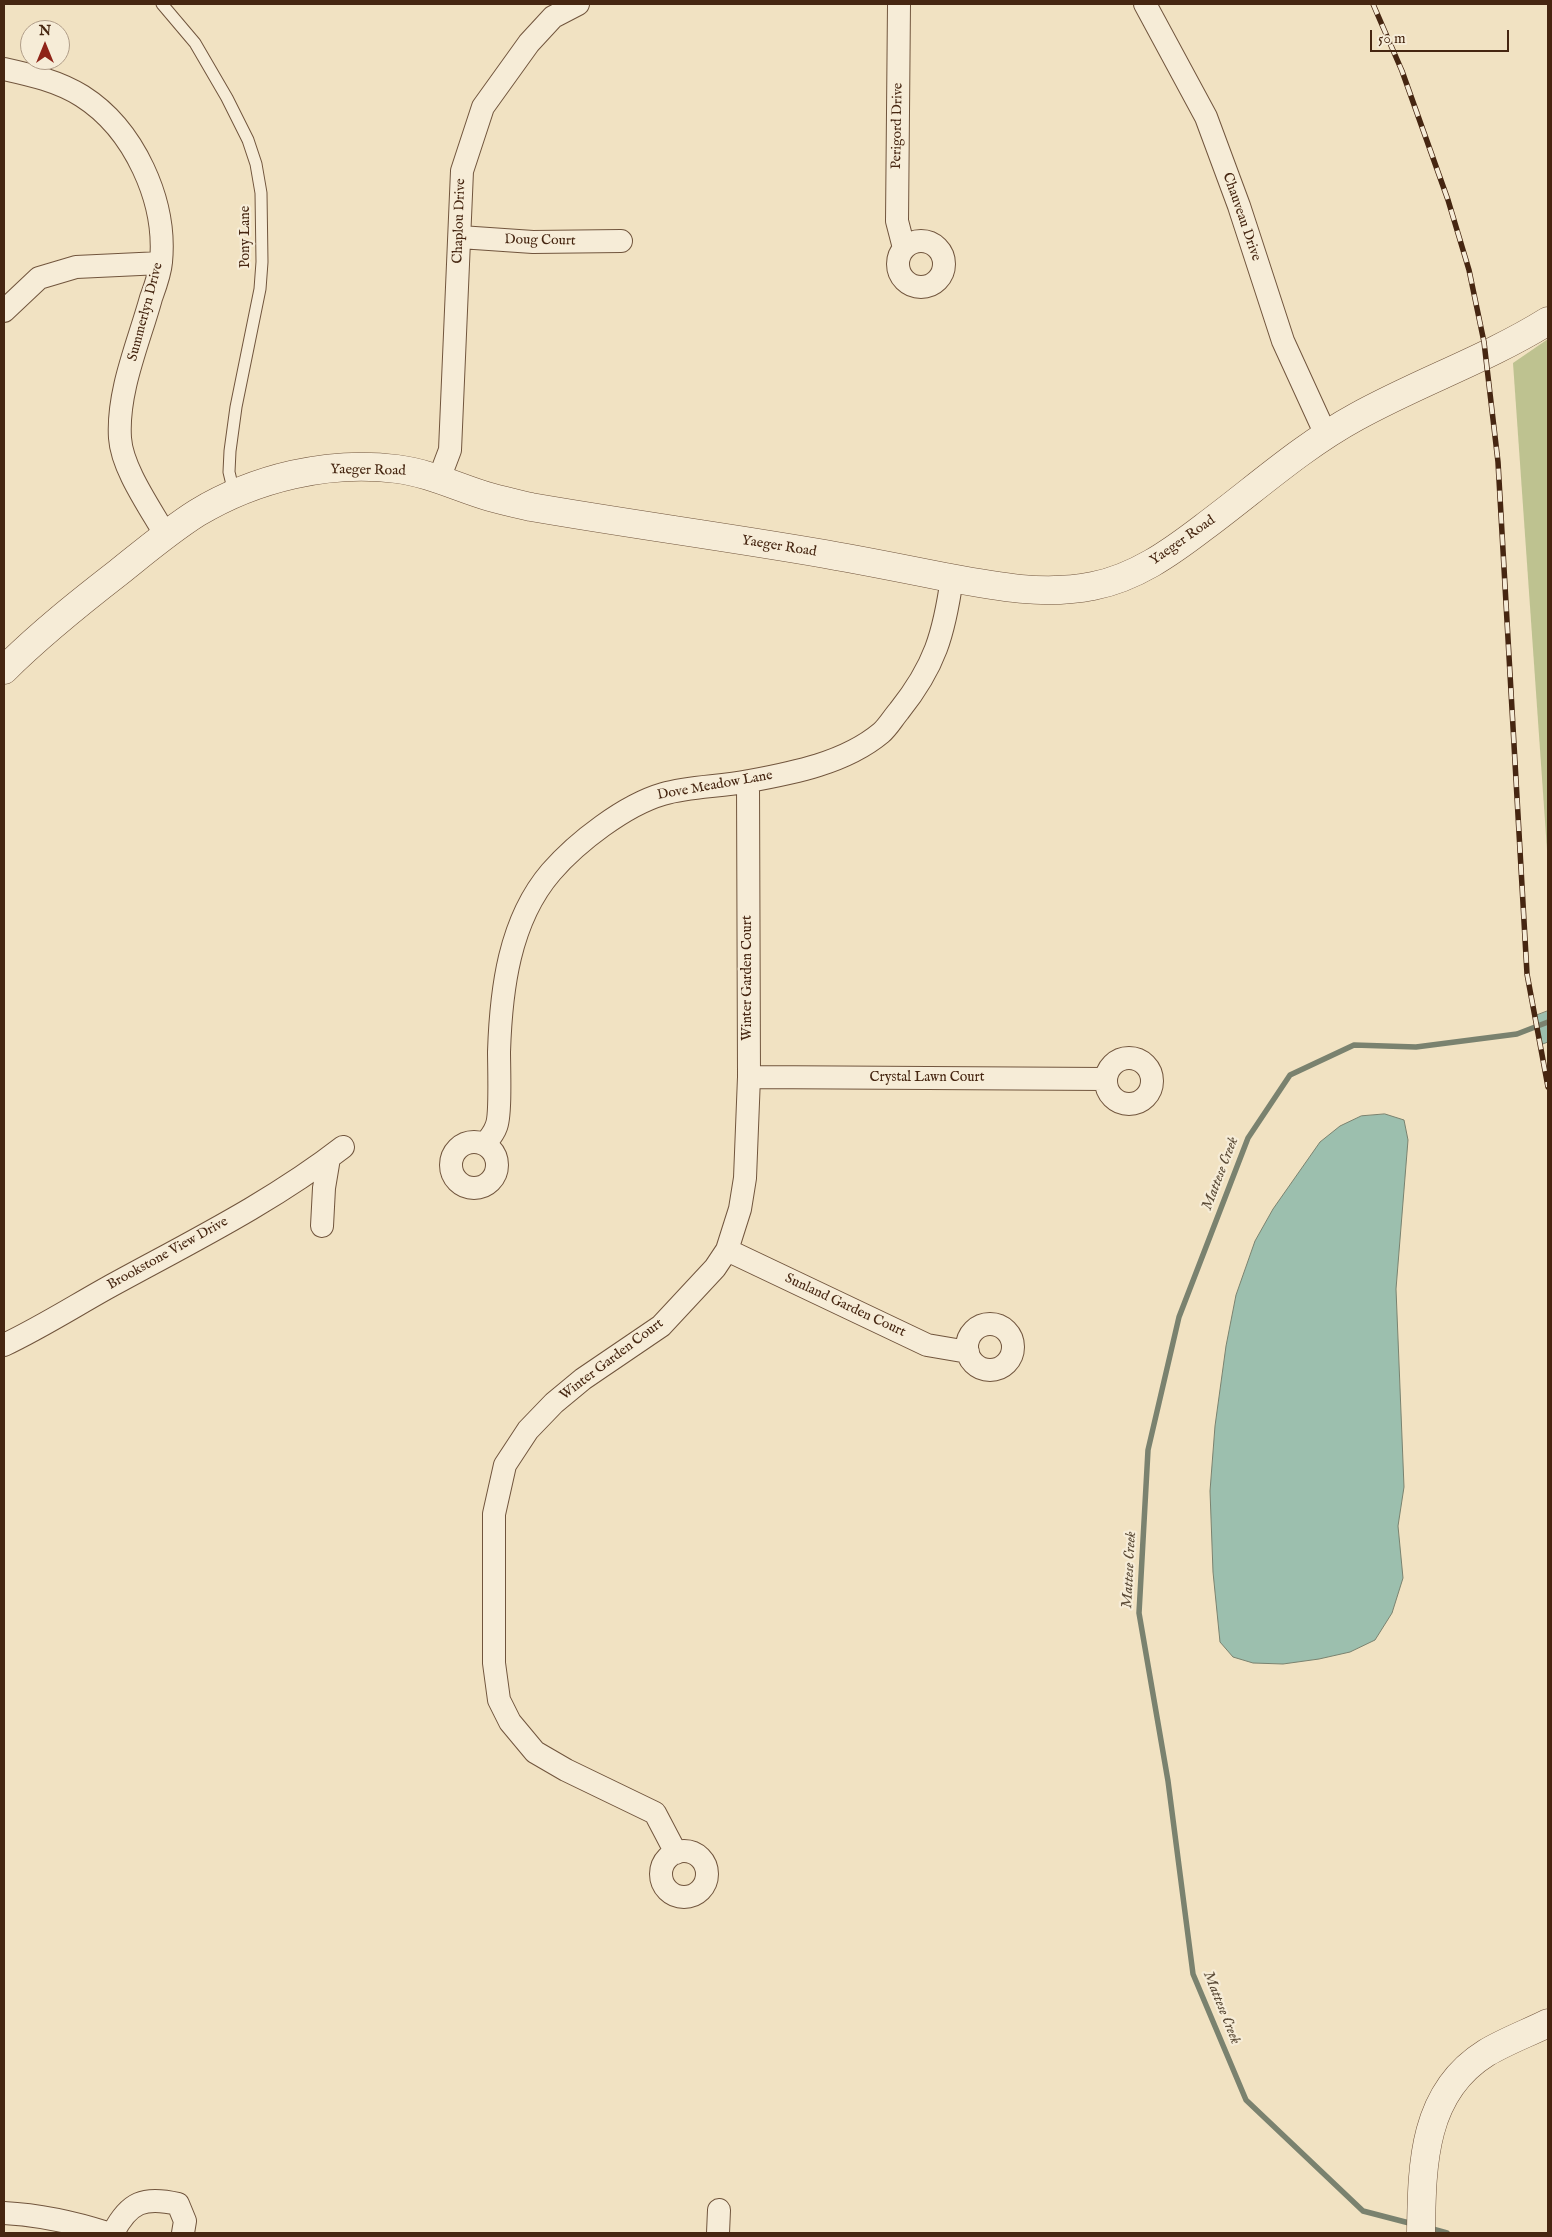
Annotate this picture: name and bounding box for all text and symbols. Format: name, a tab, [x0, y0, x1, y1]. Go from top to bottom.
north arrow	[20, 20, 70, 70]
scale bar	[1372, 20, 1511, 52]
text: N	[39, 22, 51, 40]
text: 50 m	[1378, 29, 1406, 48]
street label: Perigord Drive	[889, 83, 907, 169]
street label: Chauveau Drive	[1218, 171, 1264, 263]
street label: Chaplou Drive	[450, 178, 470, 264]
street label: Pony Lane	[238, 206, 254, 268]
street label: Doug Court	[504, 232, 576, 250]
street label: Summerlyn Drive	[125, 261, 167, 363]
street label: Yaeger Road	[330, 462, 406, 480]
street label: Yaeger Road	[1147, 512, 1219, 570]
street label: Yaeger Road	[740, 533, 818, 561]
street label: Dove Meadow Lane	[656, 768, 774, 804]
street label: Winter Garden Court	[740, 915, 756, 1041]
street label: Crystal Lawn Court	[870, 1070, 984, 1086]
water label: Mattese Creek	[1199, 1135, 1243, 1213]
street label: Brookstone View Drive	[105, 1214, 231, 1294]
street label: Sunland Garden Court	[782, 1271, 908, 1341]
street label: Winter Garden Court	[557, 1316, 667, 1404]
water label: Mattese Creek	[1119, 1531, 1141, 1609]
water label: Mattese Creek	[1198, 1969, 1244, 2047]

